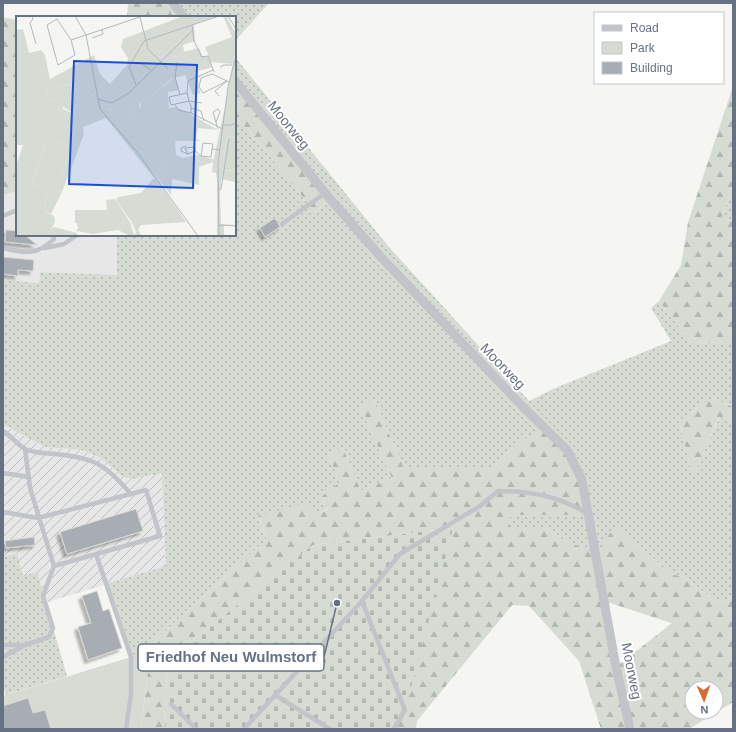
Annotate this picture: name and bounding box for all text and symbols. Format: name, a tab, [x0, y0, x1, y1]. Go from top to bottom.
legend	[594, 12, 724, 84]
inset map	[16, 16, 236, 236]
text: Road	[630, 21, 659, 35]
text: Park	[630, 41, 656, 55]
text: Building	[630, 61, 673, 75]
street label: Moorweg	[265, 98, 313, 152]
street label: Moorweg	[477, 340, 529, 392]
street label: Moorweg	[619, 641, 645, 701]
callout: Friedhof Neu Wulmstorf	[138, 644, 324, 671]
text: Friedhof Neu Wulmstorf	[146, 648, 317, 665]
north arrow	[684, 680, 724, 720]
text: N	[700, 704, 709, 716]

